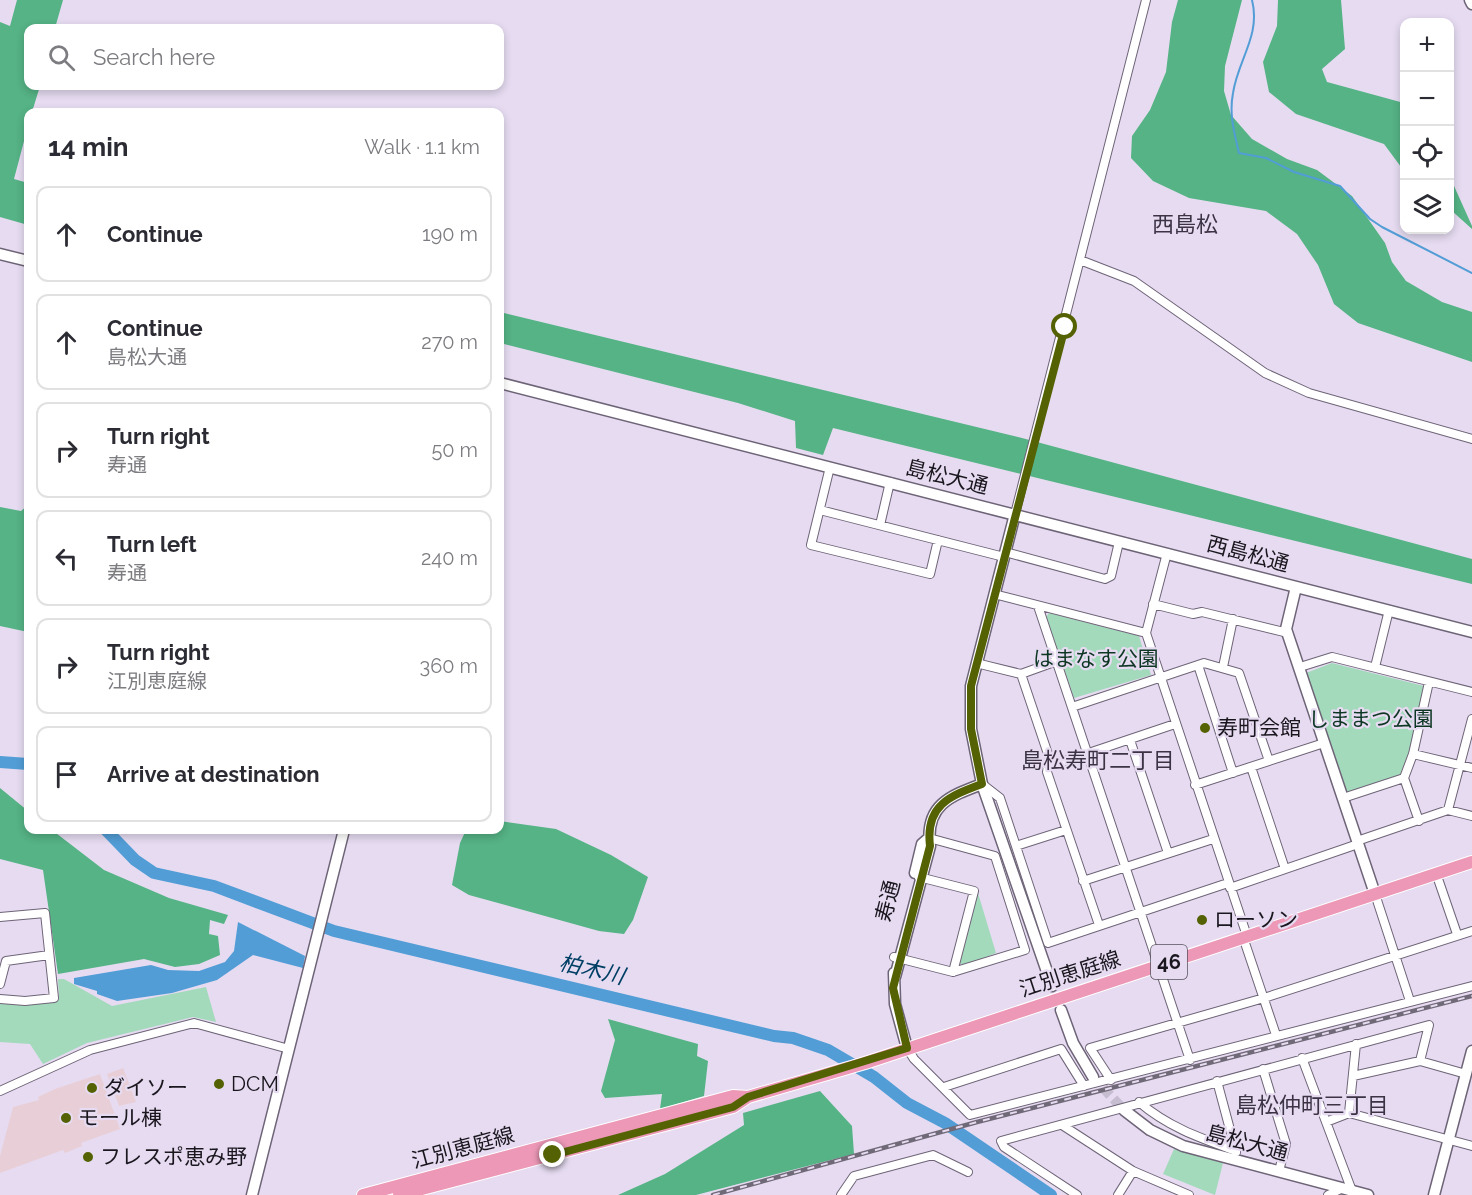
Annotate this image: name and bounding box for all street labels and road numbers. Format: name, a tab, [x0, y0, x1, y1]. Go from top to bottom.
street label: 島松大通	[903, 454, 991, 499]
street label: 西島松通	[1204, 531, 1292, 576]
street label: 寿通	[870, 877, 905, 924]
street label: 江別恵庭線	[1016, 945, 1124, 1002]
road number: 46	[1151, 945, 1187, 979]
street label: 島松大通	[1203, 1120, 1291, 1165]
street label: 江別恵庭線	[409, 1122, 517, 1173]

